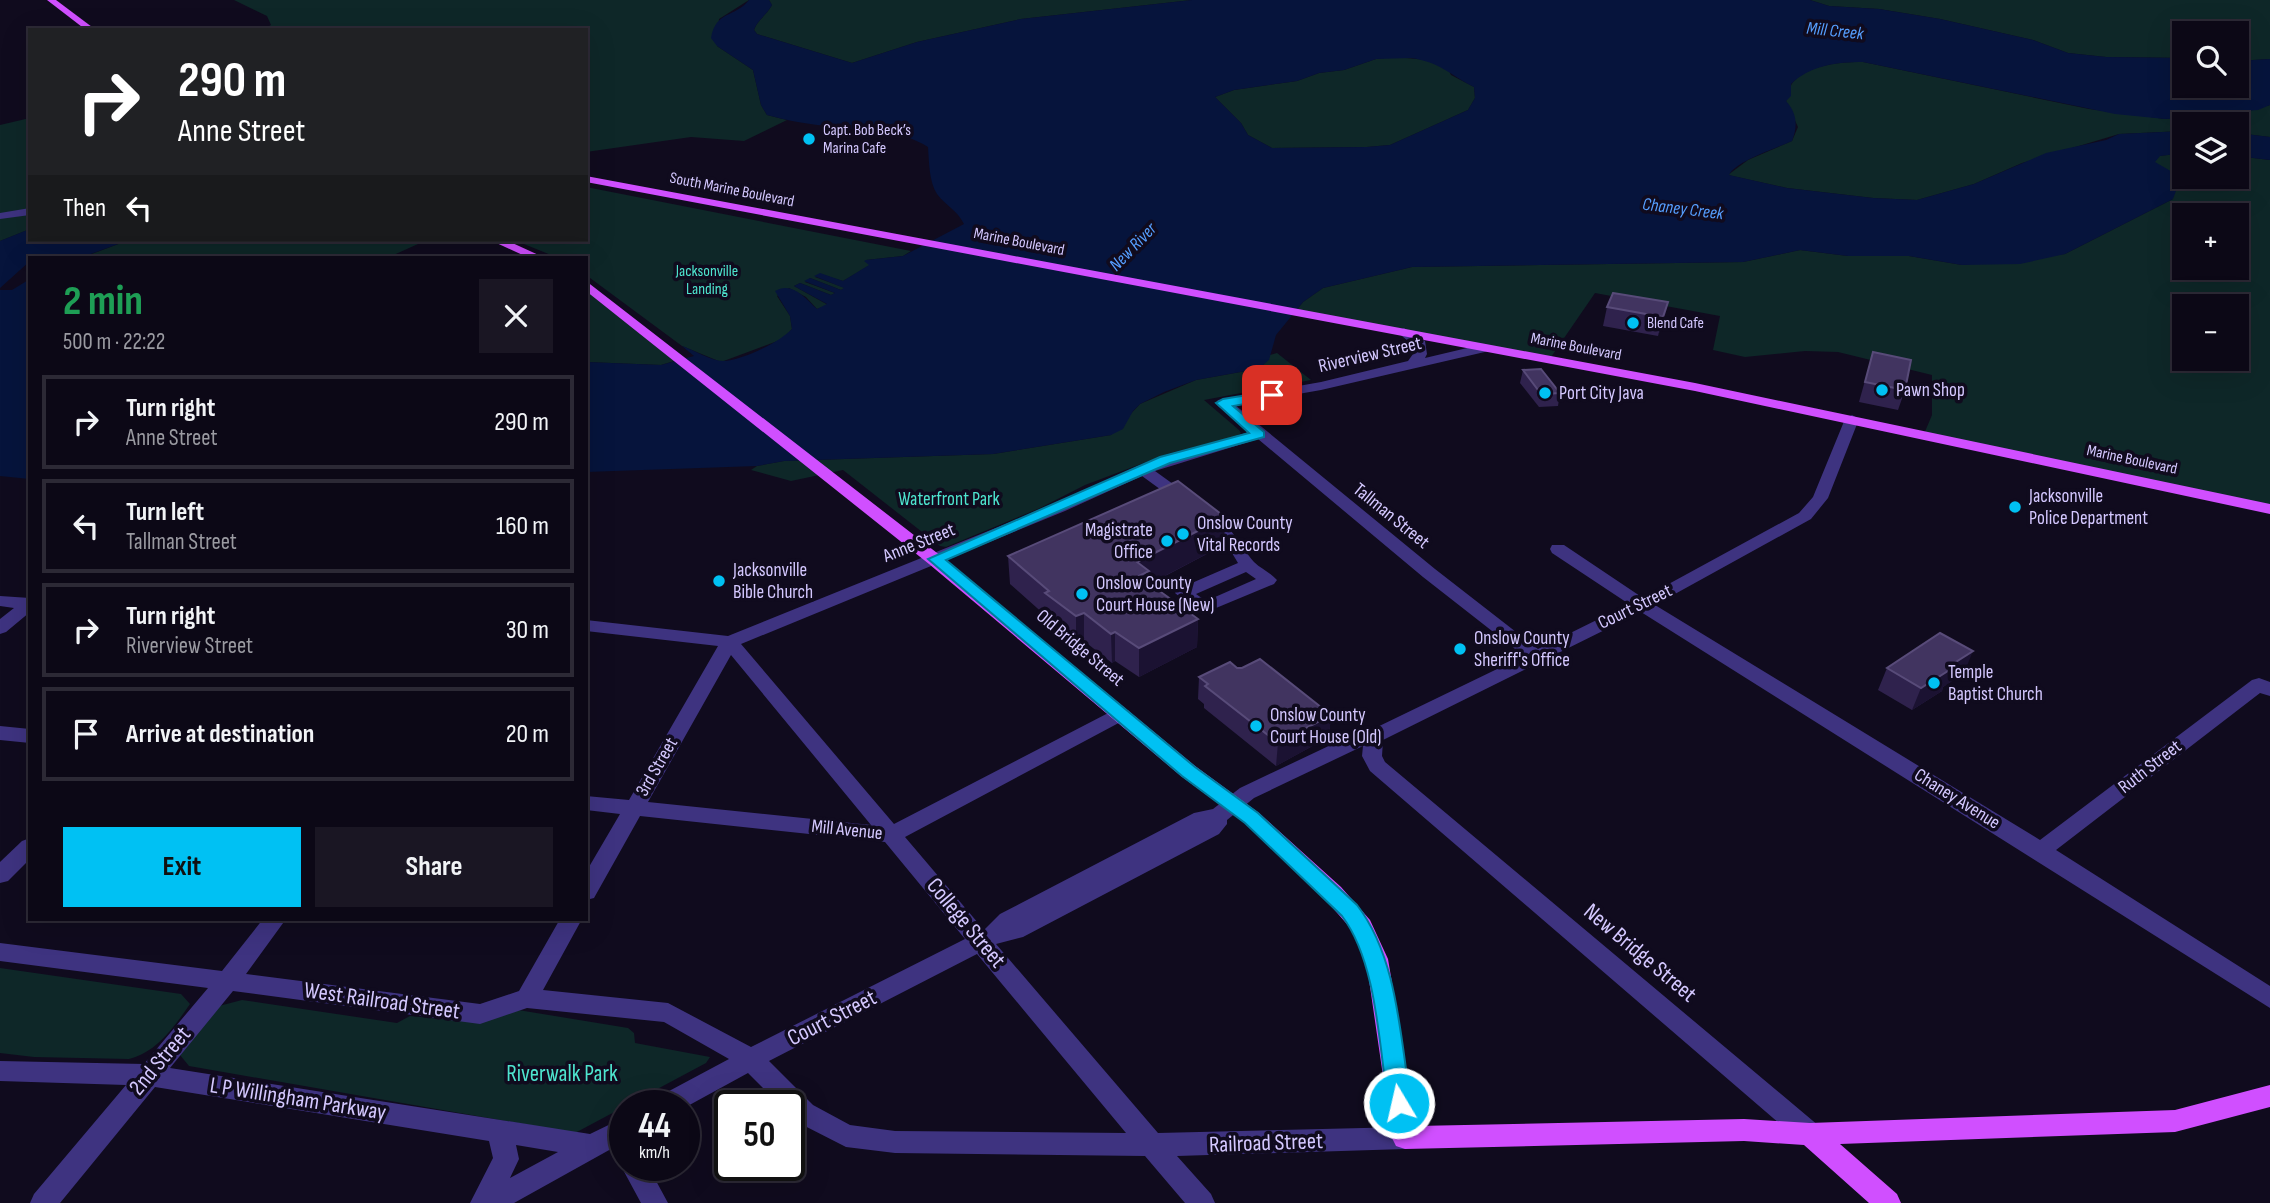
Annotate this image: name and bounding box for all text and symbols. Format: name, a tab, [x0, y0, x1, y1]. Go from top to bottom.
water label: Mill Creek	[1805, 18, 1866, 45]
map controls	[2172, 21, 2249, 371]
button: search	[2172, 21, 2249, 98]
text: 290 m	[178, 52, 286, 111]
icon: right	[63, 56, 154, 147]
text: Anne Street	[178, 112, 305, 151]
button: layers	[2172, 112, 2249, 189]
place label: Capt. Bob Beck’s Marina Cafe	[823, 121, 911, 158]
marker: Capt. Bob Beck’s Marina Cafe	[801, 131, 817, 147]
street label: South Marine Boulevard	[668, 169, 796, 211]
icon: left	[120, 189, 158, 227]
text: Then	[63, 193, 106, 224]
water label: Chaney Creek	[1641, 194, 1726, 225]
button: +	[2172, 203, 2249, 280]
water label: New River	[1105, 218, 1162, 275]
street label: Marine Boulevard	[972, 224, 1066, 260]
park label: Jacksonville Landing	[675, 262, 738, 299]
text: 2 min	[63, 276, 143, 327]
button: close	[479, 279, 553, 353]
button: −	[2172, 294, 2249, 371]
place label: Blend Cafe	[1647, 314, 1704, 333]
marker: Blend Cafe	[1625, 315, 1641, 331]
text: 500 m · 22:22	[63, 328, 165, 356]
street label: Marine Boulevard	[1529, 329, 1623, 365]
street label: Riverview Street	[1316, 332, 1424, 378]
pin	[1242, 365, 1302, 425]
icon: arrive	[1253, 376, 1291, 414]
place label: Pawn Shop	[1896, 379, 1965, 402]
place label: Port City Java	[1559, 382, 1644, 405]
marker: Pawn Shop	[1874, 382, 1890, 398]
marker: Port City Java	[1537, 385, 1553, 401]
text: Turn right	[126, 393, 215, 424]
icon: right	[67, 403, 105, 441]
text: 290 m	[494, 407, 549, 438]
text: Anne Street	[126, 424, 217, 452]
street label: Marine Boulevard	[2085, 441, 2179, 479]
street label: Tallman Street	[1348, 478, 1434, 554]
place label: Jacksonville Police Department	[2028, 485, 2148, 530]
park label: Waterfront Park	[898, 488, 1001, 511]
text: Turn left	[126, 497, 204, 528]
marker: Jacksonville Police Department	[2007, 499, 2023, 515]
icon: left	[67, 507, 105, 545]
text: 160 m	[496, 511, 549, 542]
place label: Onslow County Vital Records	[1197, 512, 1293, 557]
street label: Anne Street	[879, 518, 958, 568]
place label: Magistrate Office	[1085, 519, 1153, 564]
marker: Onslow County Vital Records	[1175, 526, 1191, 542]
text: Tallman Street	[126, 528, 237, 556]
marker: Magistrate Office	[1159, 533, 1175, 549]
place label: Jacksonville Bible Church	[732, 559, 813, 604]
place label: Onslow County Court House (New)	[1096, 572, 1214, 617]
marker: Jacksonville Bible Church	[711, 573, 727, 589]
street label: Court Street	[1594, 579, 1676, 635]
marker: Onslow County Court House (New)	[1074, 586, 1090, 602]
text: Turn right	[126, 601, 215, 632]
street label: Old Bridge Street	[1031, 605, 1129, 691]
icon: right	[67, 611, 105, 649]
text: 30 m	[506, 615, 549, 646]
place label: Onslow County Sheriff's Office	[1474, 627, 1570, 672]
text: Riverview Street	[126, 632, 253, 660]
marker: Onslow County Sheriff's Office	[1452, 641, 1468, 657]
place label: Temple Baptist Church	[1948, 661, 2043, 706]
marker: Temple Baptist Church	[1926, 675, 1942, 691]
place label: Onslow County Court House (Old)	[1270, 704, 1381, 749]
icon: arrive	[67, 715, 105, 753]
marker: Onslow County Court House (Old)	[1248, 718, 1264, 734]
text: Arrive at destination	[126, 719, 314, 750]
text: 20 m	[506, 719, 549, 750]
street label: 3rd Street	[631, 733, 683, 801]
street label: Ruth Street	[2114, 735, 2186, 799]
street label: Chaney Avenue	[1910, 764, 2004, 834]
street label: Mill Avenue	[810, 815, 884, 845]
button: Exit	[63, 827, 301, 907]
button: Share	[315, 827, 553, 907]
street label: College Street	[920, 872, 1012, 974]
street label: New Bridge Street	[1578, 898, 1702, 1008]
street label: West Railroad Street	[302, 976, 462, 1026]
street label: Court Street	[783, 984, 881, 1052]
street label: 2nd Street	[123, 1021, 197, 1101]
park label: Riverwalk Park	[506, 1060, 618, 1088]
position arrow	[1362, 1066, 1436, 1140]
street label: L P Willingham Parkway	[208, 1071, 388, 1127]
speed limit sign: 50	[714, 1090, 805, 1181]
text: 44	[638, 1105, 671, 1148]
street label: Railroad Street	[1208, 1127, 1324, 1159]
text: km/h	[639, 1142, 670, 1163]

